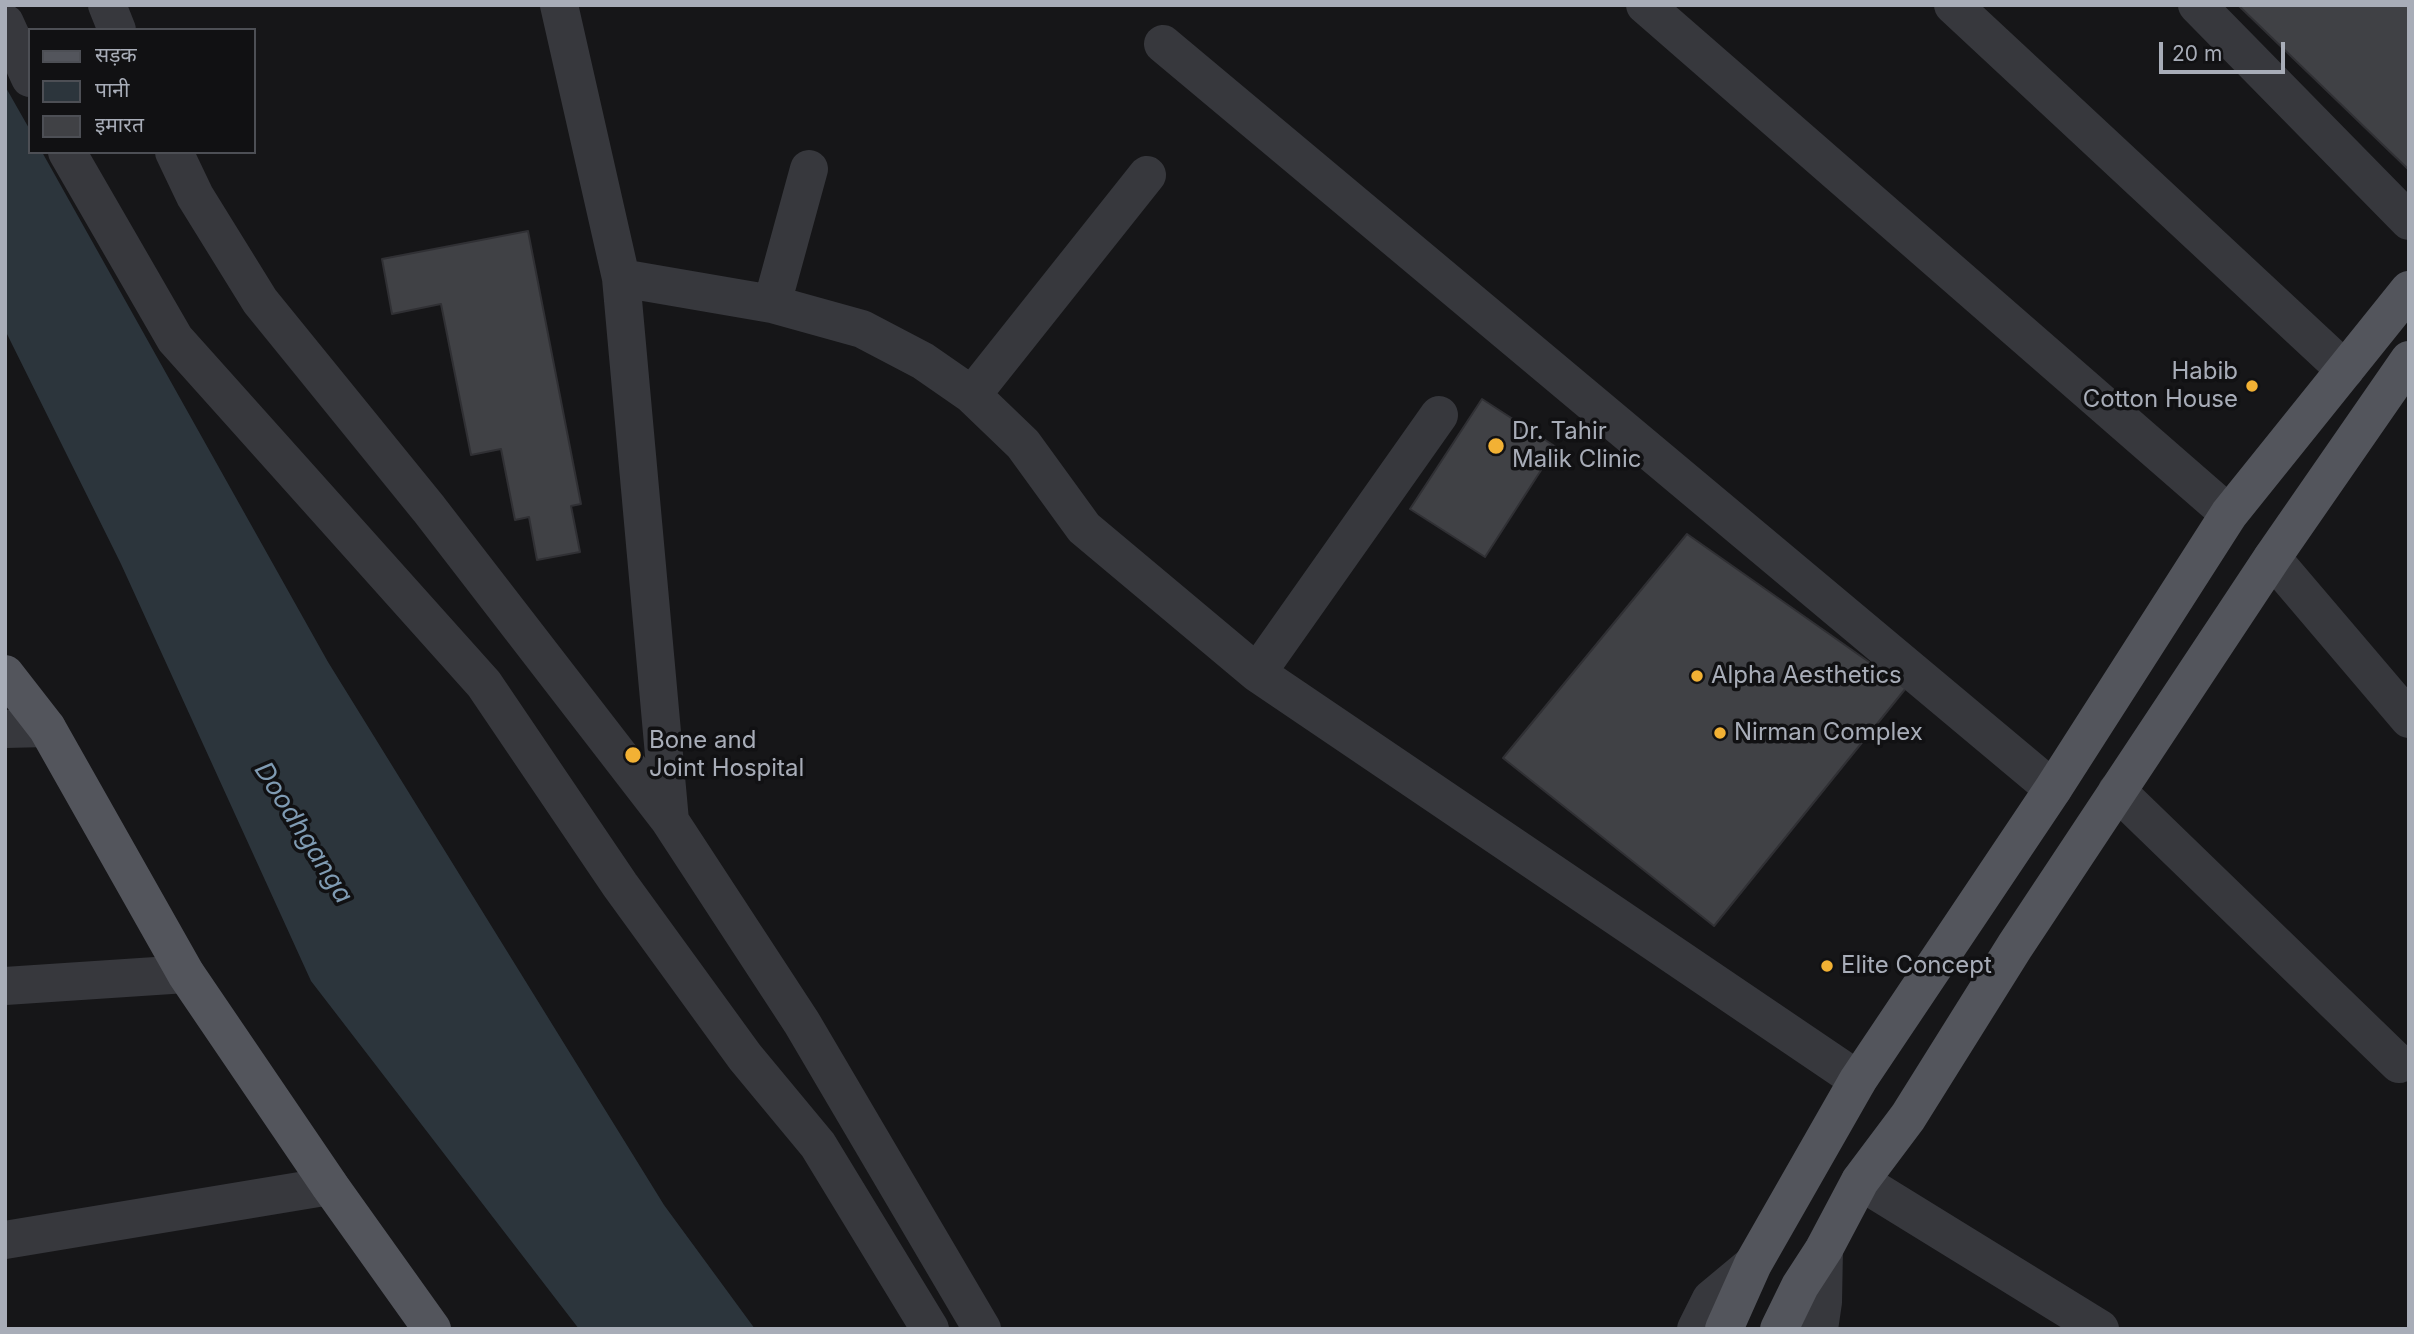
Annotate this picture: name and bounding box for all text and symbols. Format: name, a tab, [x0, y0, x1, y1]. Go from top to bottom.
legend	[28, 28, 256, 154]
scale bar	[2162, 28, 2288, 72]
text: 20 m	[2172, 41, 2222, 66]
text: सड़क	[95, 42, 137, 67]
text: पानी	[95, 77, 129, 102]
text: इमारत	[95, 112, 144, 137]
place label: Habib Cotton House	[2083, 358, 2238, 414]
marker: Habib Cotton House	[2244, 378, 2260, 394]
place label: Dr. Tahir Malik Clinic	[1512, 418, 1642, 474]
marker: Dr. Tahir Malik Clinic	[1486, 436, 1506, 456]
place label: Alpha Aesthetics	[1711, 662, 1902, 690]
marker: Alpha Aesthetics	[1689, 668, 1705, 684]
place label: Nirman Complex	[1734, 719, 1923, 747]
marker: Nirman Complex	[1712, 725, 1728, 741]
place label: Bone and Joint Hospital	[649, 727, 804, 783]
marker: Bone and Joint Hospital	[623, 745, 643, 765]
water label: Doodhganga	[247, 757, 359, 909]
place label: Elite Concept	[1841, 952, 1992, 980]
marker: Elite Concept	[1819, 958, 1835, 974]

